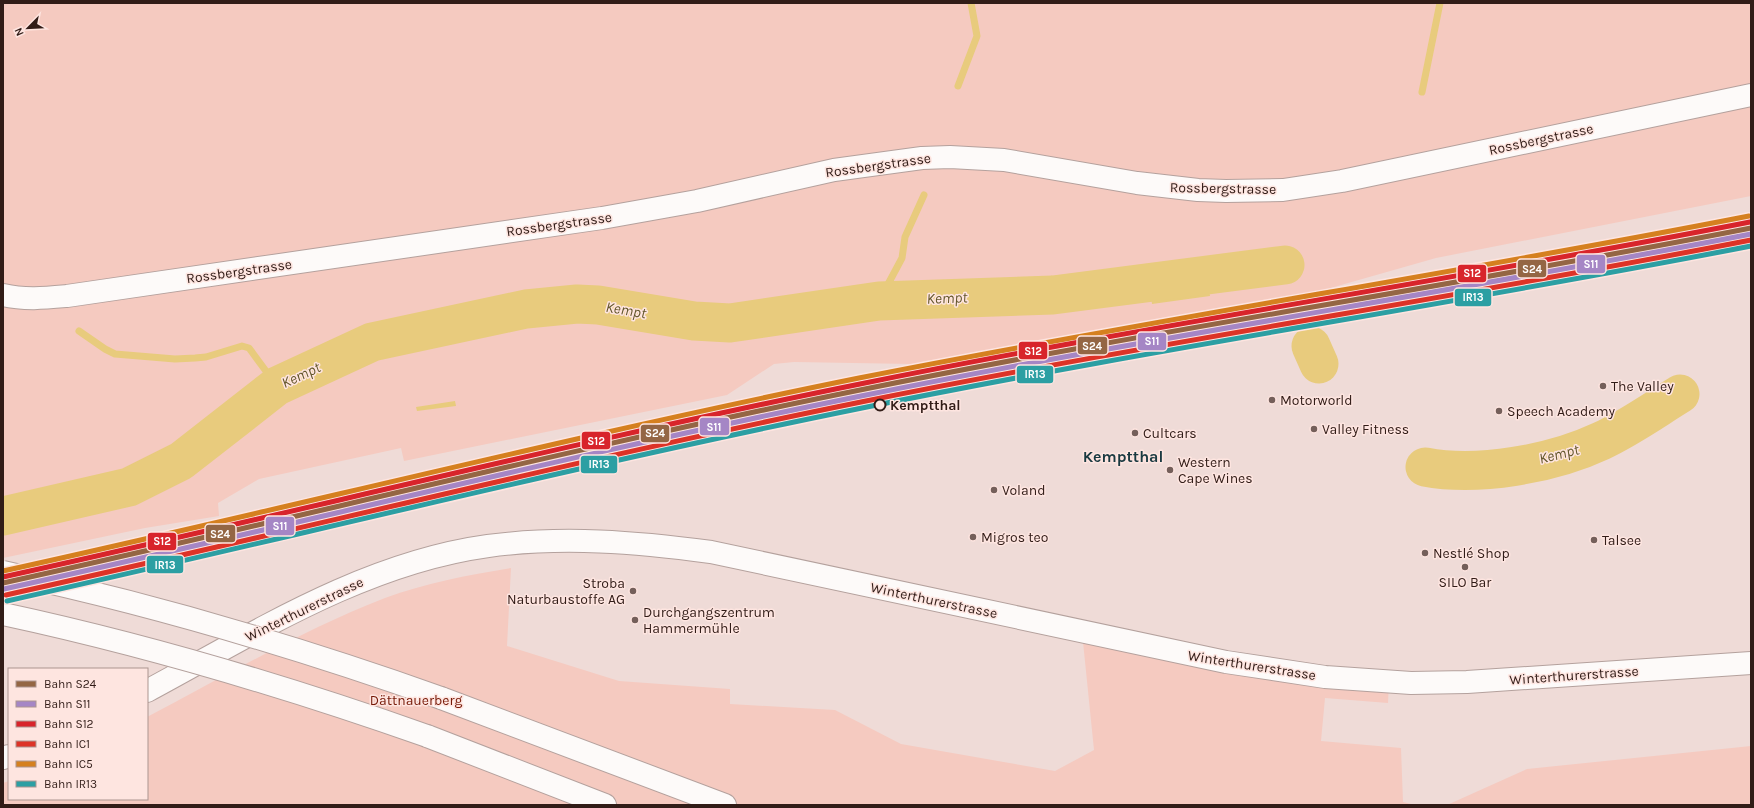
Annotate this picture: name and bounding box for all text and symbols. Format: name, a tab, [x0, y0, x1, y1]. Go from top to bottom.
north arrow	[8, 8, 48, 48]
text: N	[12, 26, 27, 38]
street label: Rossbergstrasse	[1487, 120, 1595, 159]
street label: Rossbergstrasse	[824, 150, 932, 181]
street label: Rossbergstrasse	[1170, 179, 1276, 198]
street label: Rossbergstrasse	[505, 209, 613, 240]
line badge: S11	[1576, 254, 1606, 274]
street label: Rossbergstrasse	[185, 256, 293, 287]
text: S11	[1584, 258, 1598, 271]
line badge: S24	[1517, 259, 1547, 278]
text: S24	[1522, 263, 1543, 276]
line badge: S12	[1457, 264, 1487, 283]
text: S12	[1463, 267, 1481, 280]
water label: Kempt	[926, 288, 969, 308]
line badge: IR13	[1454, 288, 1492, 307]
text: IR13	[1462, 291, 1484, 304]
water label: Kempt	[604, 298, 649, 323]
line badge: S11	[1137, 332, 1167, 351]
text: S11	[1145, 335, 1159, 348]
line badge: S24	[1077, 336, 1108, 355]
text: S24	[1082, 340, 1103, 353]
line badge: S12	[1018, 341, 1048, 360]
text: S12	[1024, 345, 1042, 358]
water label: Kempt	[279, 358, 324, 392]
line badge: IR13	[1016, 365, 1054, 384]
text: IR13	[1024, 368, 1046, 381]
place label: The Valley	[1611, 378, 1674, 395]
marker: The Valley	[1598, 381, 1608, 391]
place label: Motorworld	[1280, 392, 1353, 409]
marker: Motorworld	[1267, 395, 1277, 405]
place label: Kemptthal	[890, 397, 961, 414]
marker: Kemptthal	[873, 398, 887, 412]
place label: Speech Academy	[1507, 403, 1616, 420]
marker: Speech Academy	[1494, 406, 1504, 416]
line badge: S11	[699, 417, 730, 436]
text: S11	[707, 421, 721, 434]
place label: Valley Fitness	[1322, 421, 1409, 438]
line badge: S24	[640, 424, 670, 443]
marker: Valley Fitness	[1309, 424, 1319, 434]
place label: Cultcars	[1143, 425, 1197, 442]
text: S24	[645, 427, 666, 440]
marker: Cultcars	[1130, 428, 1140, 438]
line badge: S12	[581, 431, 611, 450]
text: S12	[587, 435, 605, 448]
water label: Kempt	[1537, 440, 1582, 468]
district label: Kemptthal	[1083, 447, 1163, 466]
place label: Western Cape Wines	[1178, 454, 1253, 487]
line badge: IR13	[580, 455, 618, 474]
text: IR13	[588, 458, 610, 471]
marker: Western Cape Wines	[1165, 465, 1175, 475]
place label: Voland	[1002, 482, 1045, 499]
marker: Voland	[989, 485, 999, 495]
line badge: S11	[265, 516, 295, 536]
text: S11	[273, 520, 287, 533]
line badge: S24	[205, 524, 236, 543]
text: S24	[210, 528, 231, 541]
place label: Migros teo	[981, 529, 1048, 546]
line badge: S12	[147, 532, 177, 551]
marker: Migros teo	[968, 532, 978, 542]
place label: Talsee	[1602, 532, 1641, 549]
text: S12	[153, 535, 171, 548]
marker: Talsee	[1589, 535, 1599, 545]
place label: Nestlé Shop	[1433, 545, 1510, 562]
marker: Nestlé Shop	[1420, 548, 1430, 558]
line badge: IR13	[146, 555, 184, 574]
text: IR13	[154, 559, 176, 572]
marker: SILO Bar	[1460, 562, 1470, 572]
street label: Winterthurerstrasse	[242, 573, 366, 645]
place label: SILO Bar	[1439, 574, 1492, 591]
place label: Stroba Naturbaustoffe AG	[507, 575, 625, 608]
street label: Winterthurerstrasse	[869, 579, 999, 622]
marker: Stroba Naturbaustoffe AG	[628, 586, 638, 596]
place label: Durchgangszentrum Hammermühle	[643, 604, 775, 637]
marker: Durchgangszentrum Hammermühle	[630, 615, 640, 625]
street label: Winterthurerstrasse	[1187, 647, 1317, 684]
street label: Winterthurerstrasse	[1509, 663, 1639, 688]
legend	[8, 668, 148, 800]
text: Bahn S24	[44, 677, 97, 691]
park label: Dättnauerberg	[370, 692, 462, 709]
text: Bahn S11	[44, 697, 91, 711]
text: Bahn S12	[44, 717, 94, 731]
text: Bahn IC1	[44, 737, 90, 751]
text: Bahn IC5	[44, 757, 93, 771]
text: Bahn IR13	[44, 777, 97, 791]

